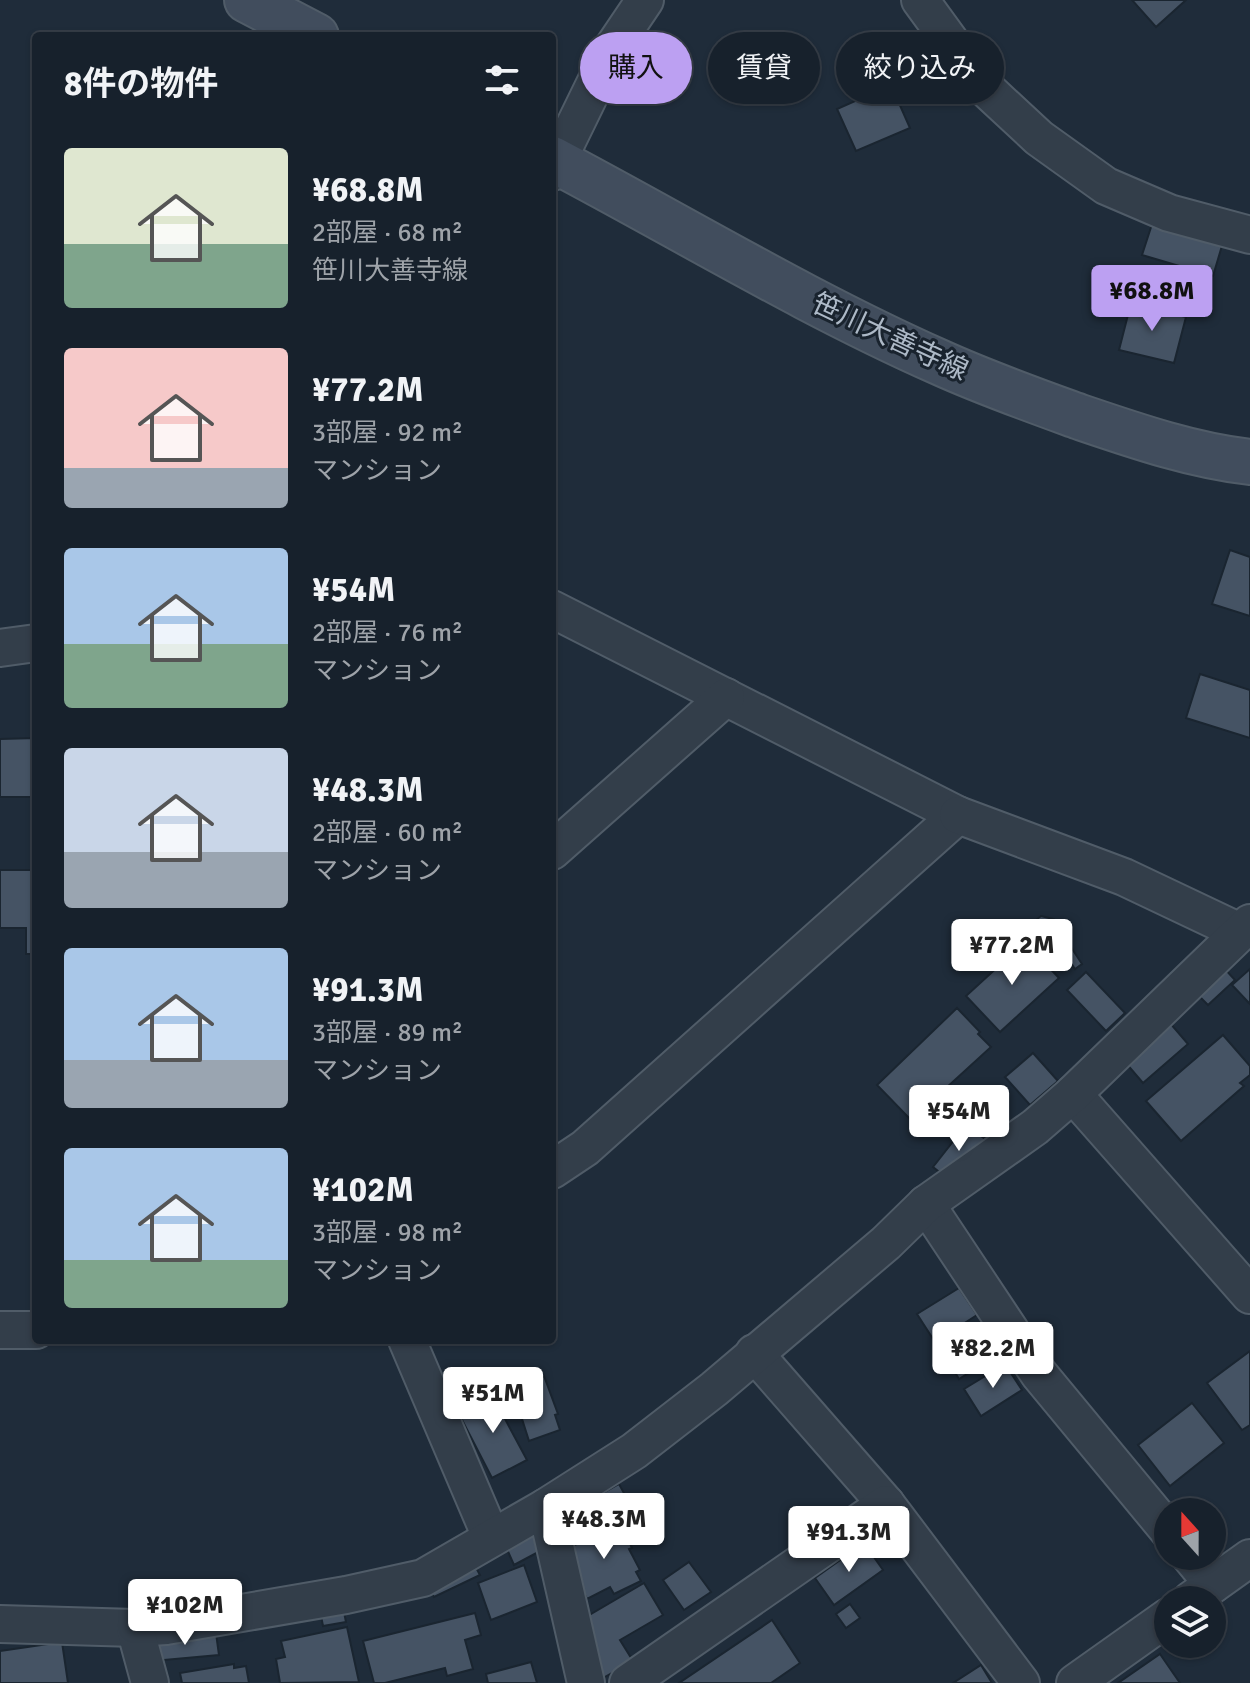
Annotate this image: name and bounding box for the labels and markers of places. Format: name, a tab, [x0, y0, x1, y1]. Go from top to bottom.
pin: ¥68.8M	[1087, 265, 1217, 333]
pin: ¥77.2M	[947, 919, 1077, 987]
pin: ¥54M	[912, 1085, 1006, 1153]
pin: ¥82.2M	[928, 1322, 1058, 1390]
pin: ¥51M	[446, 1367, 540, 1435]
pin: ¥48.3M	[539, 1493, 669, 1561]
pin: ¥91.3M	[784, 1506, 914, 1574]
pin: ¥102M	[129, 1579, 241, 1647]

